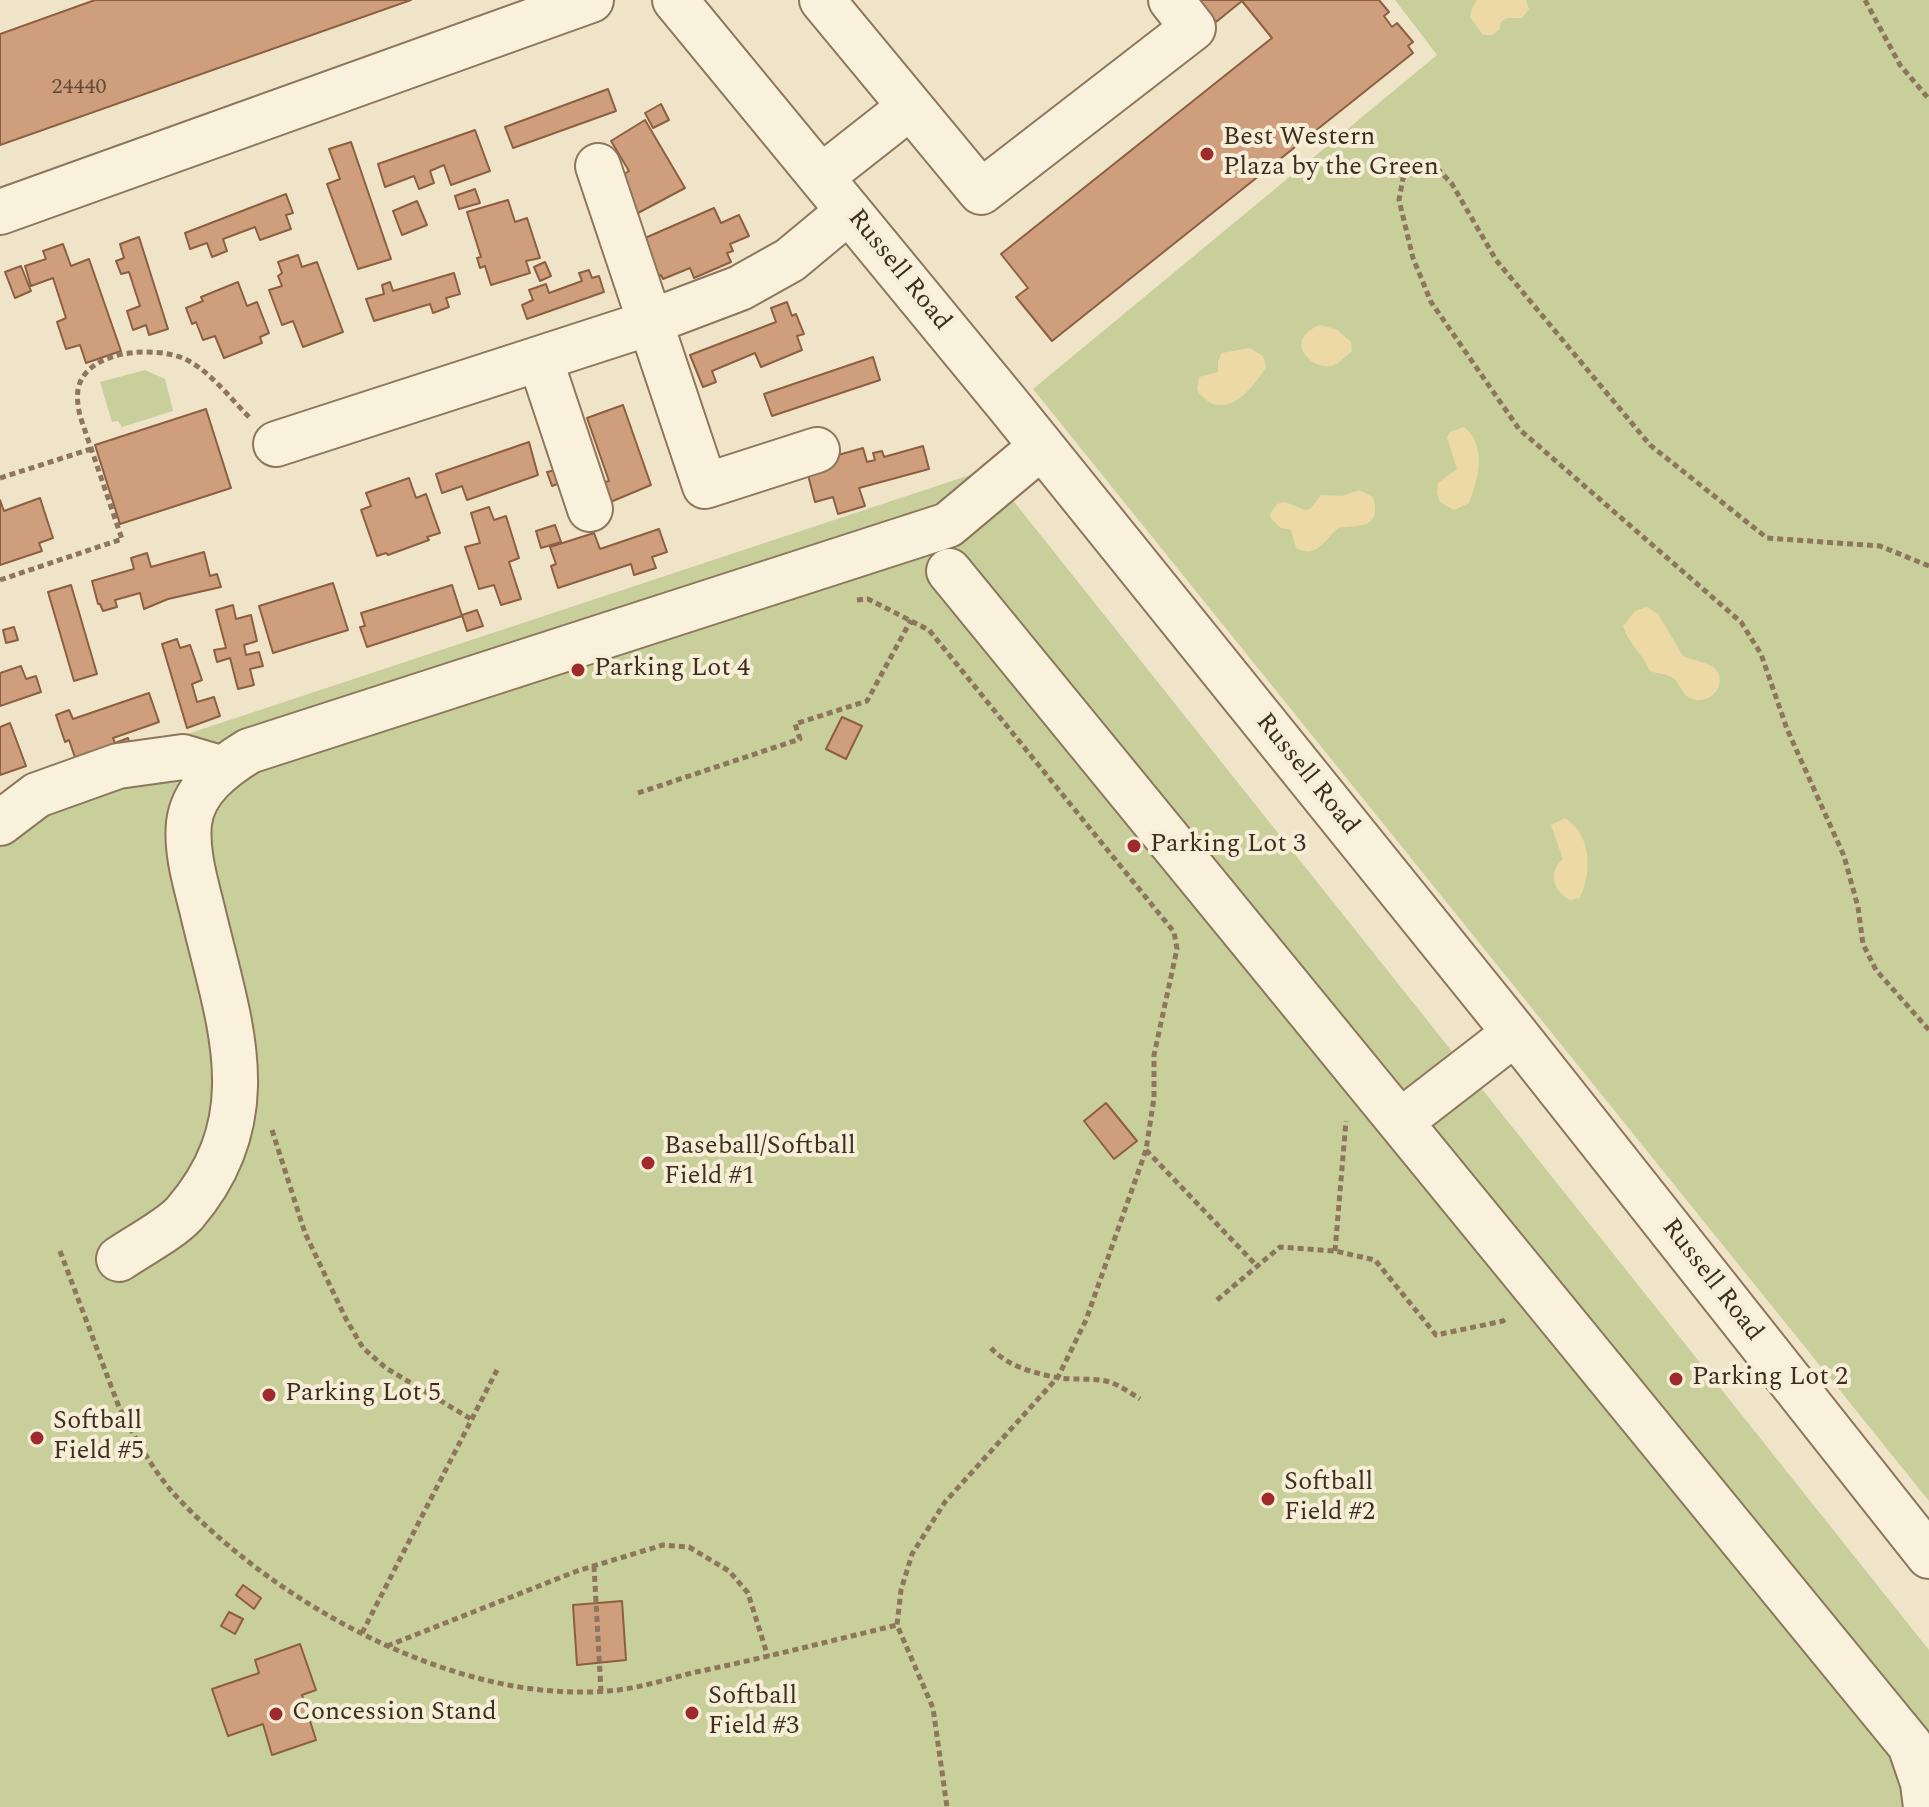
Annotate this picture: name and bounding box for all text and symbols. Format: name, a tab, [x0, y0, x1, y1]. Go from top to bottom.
house number: 24440	[52, 76, 106, 102]
place label: Best Western Plaza by the Green	[1223, 123, 1439, 184]
marker: Best Western Plaza by the Green	[1198, 145, 1216, 163]
street label: Russell Road	[840, 204, 956, 338]
place label: Parking Lot 4	[594, 654, 750, 686]
marker: Parking Lot 4	[569, 661, 587, 679]
street label: Russell Road	[1248, 708, 1364, 842]
place label: Parking Lot 3	[1150, 830, 1306, 862]
marker: Parking Lot 3	[1125, 837, 1143, 855]
place label: Baseball/Softball Field #1	[664, 1132, 856, 1194]
marker: Baseball/Softball Field #1	[639, 1154, 657, 1172]
street label: Russell Road	[1653, 1213, 1769, 1349]
place label: Parking Lot 2	[1692, 1363, 1848, 1395]
marker: Parking Lot 2	[1667, 1370, 1685, 1388]
place label: Parking Lot 5	[285, 1379, 441, 1411]
marker: Parking Lot 5	[260, 1386, 278, 1404]
place label: Softball Field #5	[53, 1407, 144, 1468]
marker: Softball Field #5	[28, 1429, 46, 1447]
place label: Softball Field #2	[1284, 1468, 1375, 1530]
marker: Softball Field #2	[1259, 1490, 1277, 1508]
place label: Softball Field #3	[708, 1682, 799, 1744]
place label: Concession Stand	[292, 1698, 497, 1730]
marker: Softball Field #3	[683, 1704, 701, 1722]
marker: Concession Stand	[267, 1705, 285, 1723]

